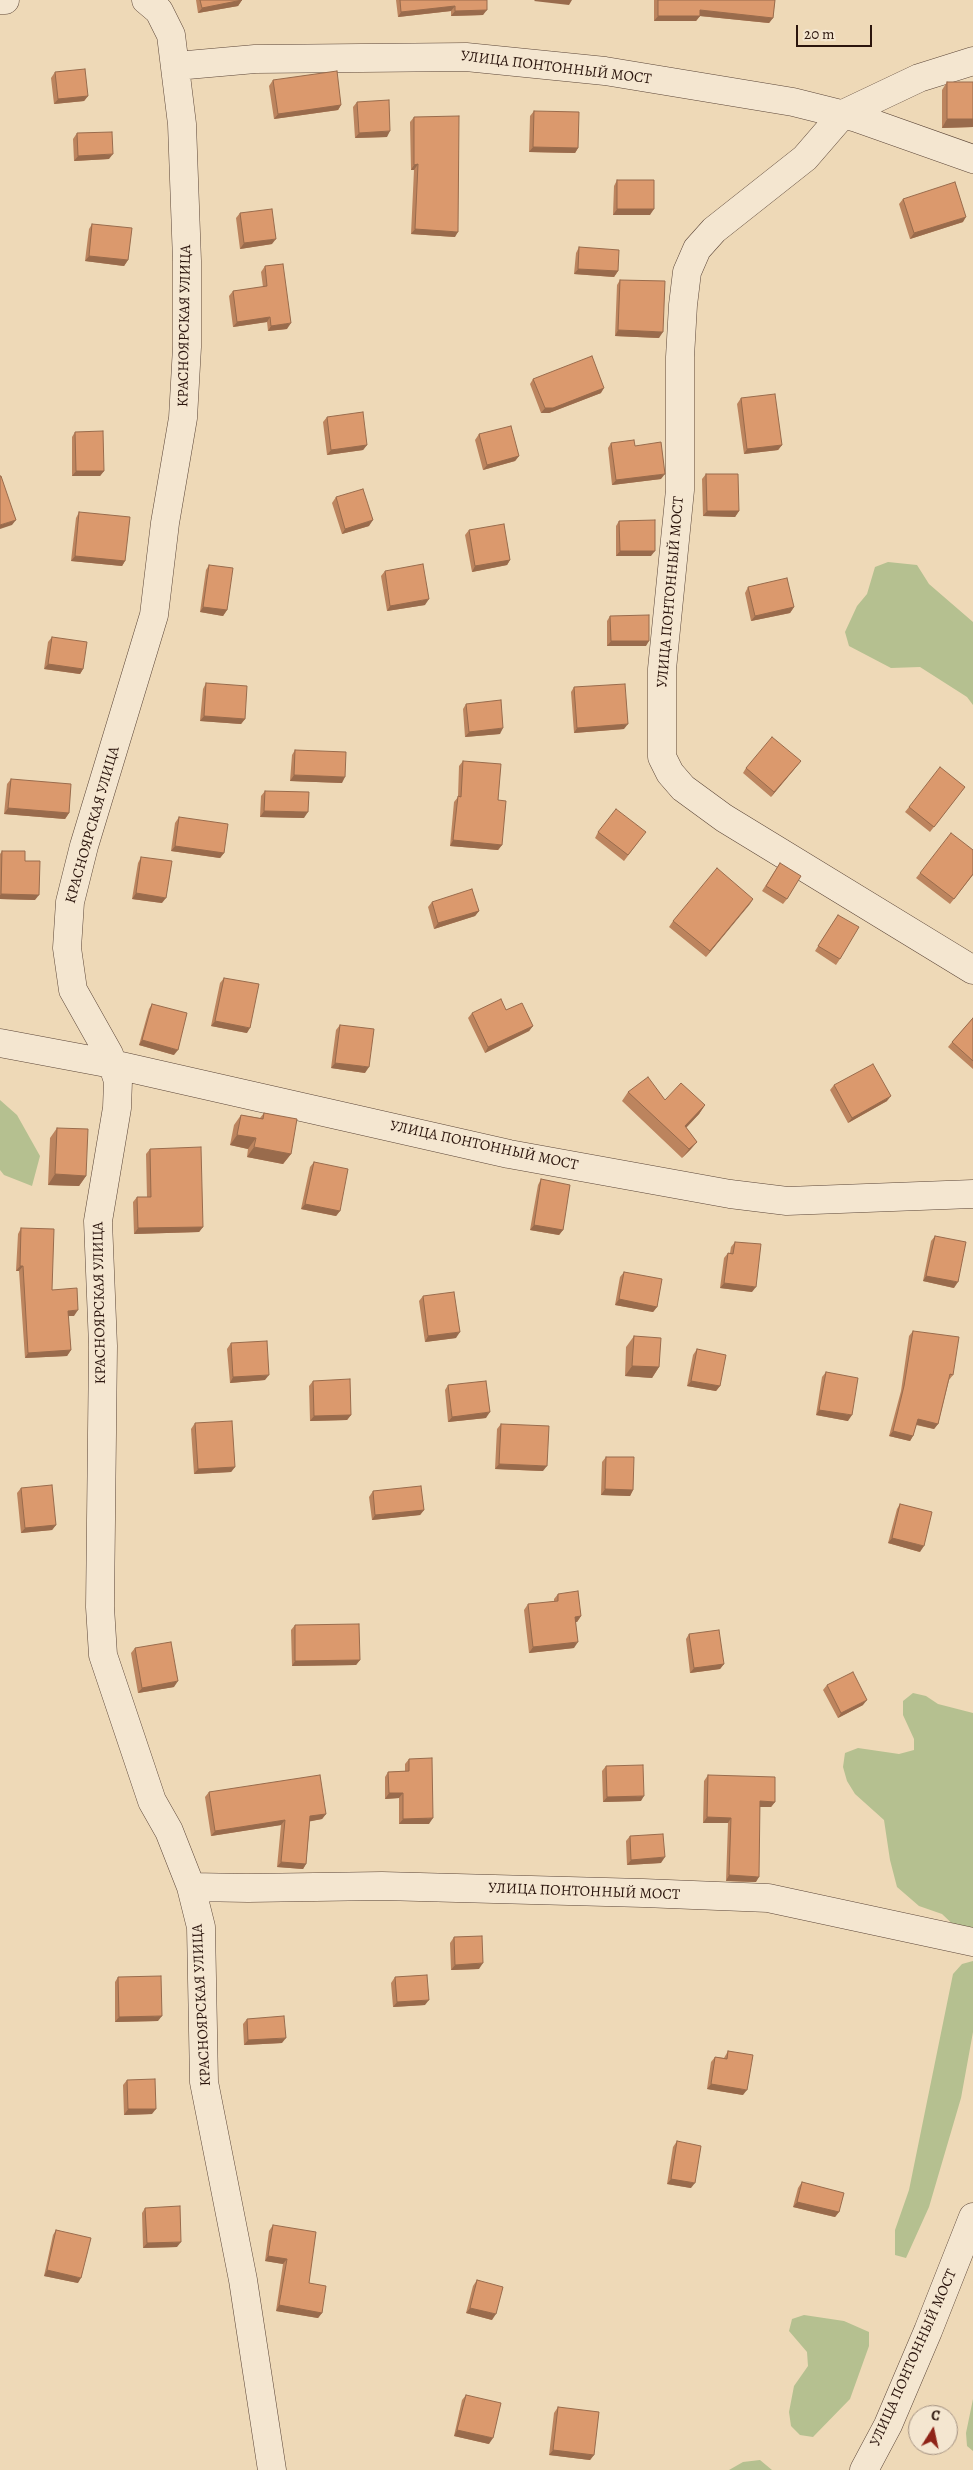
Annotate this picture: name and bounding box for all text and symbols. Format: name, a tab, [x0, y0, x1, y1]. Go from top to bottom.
scale bar	[798, 15, 874, 47]
text: 20 m	[804, 24, 835, 44]
street label: УЛИЦА ПОНТОННЫЙ МОСТ	[460, 47, 652, 89]
street label: КРАСНОЯРСКАЯ УЛИЦА	[175, 245, 195, 407]
street label: УЛИЦА ПОНТОННЫЙ МОСТ	[654, 496, 688, 688]
street label: КРАСНОЯРСКАЯ УЛИЦА	[62, 744, 124, 906]
street label: УЛИЦА ПОНТОННЫЙ МОСТ	[388, 1117, 580, 1175]
street label: КРАСНОЯРСКАЯ УЛИЦА	[90, 1222, 110, 1384]
street label: УЛИЦА ПОНТОННЫЙ МОСТ	[488, 1880, 680, 1904]
street label: КРАСНОЯРСКАЯ УЛИЦА	[189, 1923, 215, 2087]
street label: УЛИЦА ПОНТОННЫЙ МОСТ	[867, 2267, 961, 2449]
north arrow	[908, 2405, 958, 2455]

